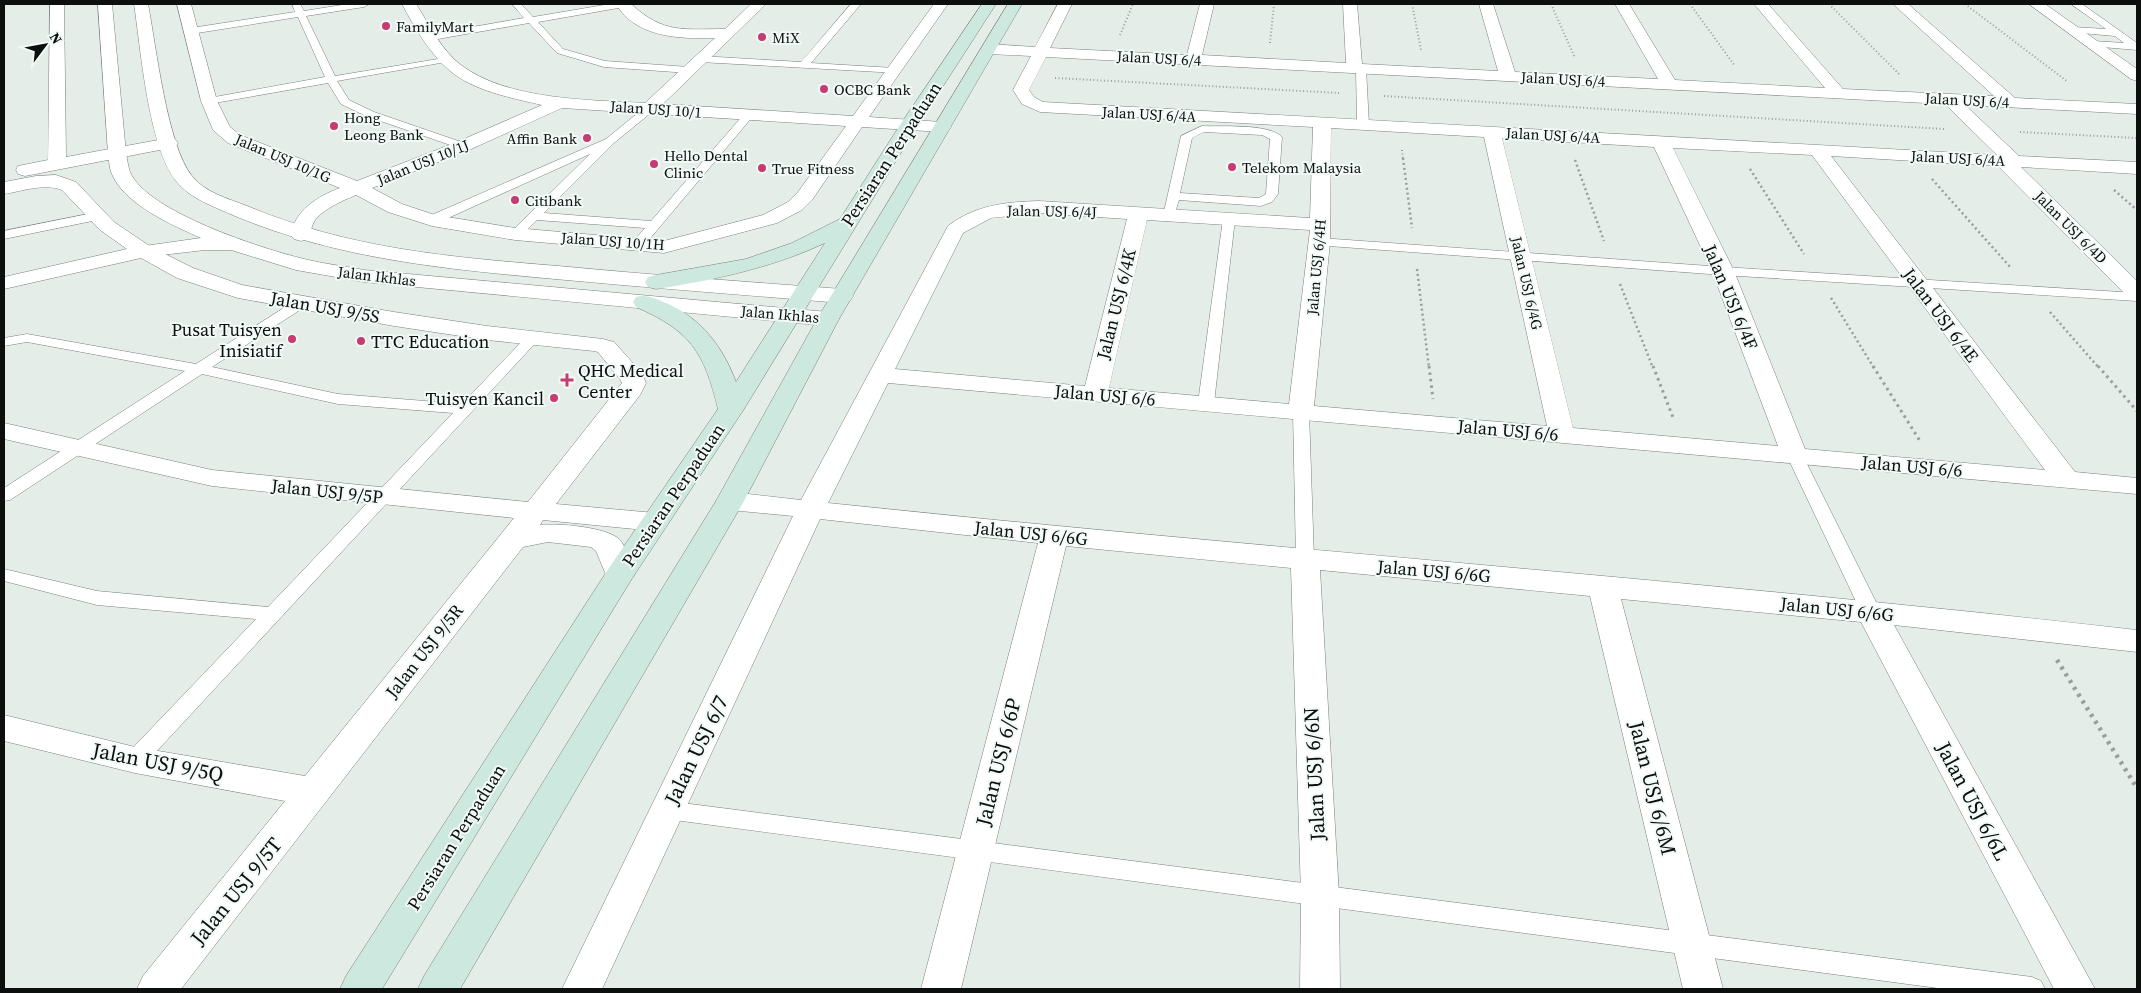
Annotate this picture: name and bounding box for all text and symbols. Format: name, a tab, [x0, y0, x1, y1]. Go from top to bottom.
place label: FamilyMart	[396, 16, 474, 37]
north arrow	[20, 20, 70, 70]
marker: FamilyMart	[380, 20, 392, 32]
place label: MiX	[772, 27, 800, 48]
text: N	[45, 28, 67, 48]
marker: MiX	[756, 31, 768, 43]
street label: Jalan USJ 6/4	[1115, 45, 1202, 71]
street label: Jalan USJ 6/4	[1519, 66, 1606, 92]
street label: Persiaran Perpaduan	[835, 77, 947, 231]
place label: OCBC Bank	[834, 79, 912, 100]
marker: OCBC Bank	[818, 83, 830, 95]
street label: Jalan USJ 6/4	[1923, 87, 2010, 113]
street label: Jalan USJ 10/1	[608, 95, 703, 123]
street label: Jalan USJ 6/4A	[1100, 101, 1197, 127]
place label: Hong Leong Bank	[344, 107, 424, 145]
marker: Hong Leong Bank	[328, 120, 340, 132]
street label: Jalan USJ 6/4A	[1504, 122, 1601, 148]
street label: Jalan USJ 10/1G	[231, 128, 334, 188]
place label: Affin Bank	[506, 128, 578, 149]
marker: Affin Bank	[581, 132, 593, 144]
street label: Jalan USJ 10/1J	[373, 134, 473, 190]
place label: Hello Dental Clinic	[664, 145, 749, 183]
street label: Jalan USJ 6/4A	[1909, 145, 2006, 171]
place label: Telekom Malaysia	[1242, 157, 1362, 178]
marker: Hello Dental Clinic	[648, 158, 660, 170]
place label: True Fitness	[772, 158, 854, 179]
marker: Telekom Malaysia	[1226, 161, 1238, 173]
marker: True Fitness	[756, 162, 768, 174]
street label: Jalan USJ 6/4D	[2029, 185, 2112, 268]
place label: Citibank	[525, 190, 583, 211]
marker: Citibank	[509, 194, 521, 206]
street label: Jalan USJ 6/4J	[1006, 200, 1098, 222]
street label: Jalan USJ 6/4H	[1301, 218, 1331, 317]
street label: Jalan USJ 10/1H	[559, 227, 666, 255]
street label: Jalan USJ 6/4G	[1506, 234, 1548, 332]
street label: Jalan USJ 6/4F	[1697, 240, 1764, 353]
street label: Jalan USJ 6/4K	[1090, 246, 1142, 363]
street label: Jalan Ikhlas	[336, 261, 417, 291]
street label: Jalan USJ 6/4E	[1897, 262, 1985, 367]
street label: Jalan USJ 9/5S	[267, 285, 382, 329]
street label: Jalan Ikhlas	[739, 300, 820, 328]
place label: Pusat Tuisyen Inisiatif	[171, 317, 284, 363]
place label: TTC Education	[371, 329, 490, 354]
marker: Pusat Tuisyen Inisiatif	[286, 333, 298, 345]
marker: TTC Education	[355, 335, 367, 347]
place label: QHC Medical Center	[578, 358, 684, 404]
marker: QHC Medical Center	[560, 373, 574, 387]
street label: Jalan USJ 6/6	[1052, 378, 1157, 412]
place label: Tuisyen Kancil	[425, 386, 544, 411]
marker: Tuisyen Kancil	[548, 392, 560, 404]
street label: Jalan USJ 6/6	[1455, 413, 1560, 447]
street label: Persiaran Perpaduan	[616, 418, 730, 572]
street label: Jalan USJ 6/6	[1859, 449, 1964, 483]
street label: Jalan USJ 9/5P	[269, 473, 384, 509]
street label: Jalan USJ 6/6G	[972, 515, 1089, 551]
street label: Jalan USJ 6/6G	[1375, 554, 1492, 588]
street label: Jalan USJ 6/6G	[1778, 591, 1895, 627]
street label: Jalan USJ 9/5R	[379, 599, 469, 704]
street label: Jalan USJ 6/7	[657, 690, 735, 810]
street label: Jalan USJ 6/6P	[968, 695, 1028, 830]
street label: Jalan USJ 6/6N	[1296, 706, 1332, 843]
street label: Jalan USJ 6/6M	[1622, 717, 1684, 858]
street label: Jalan USJ 9/5Q	[89, 735, 226, 789]
street label: Jalan USJ 6/6L	[1929, 736, 2017, 866]
street label: Persiaran Perpaduan	[401, 759, 511, 915]
street label: Jalan USJ 9/5T	[183, 831, 289, 952]

